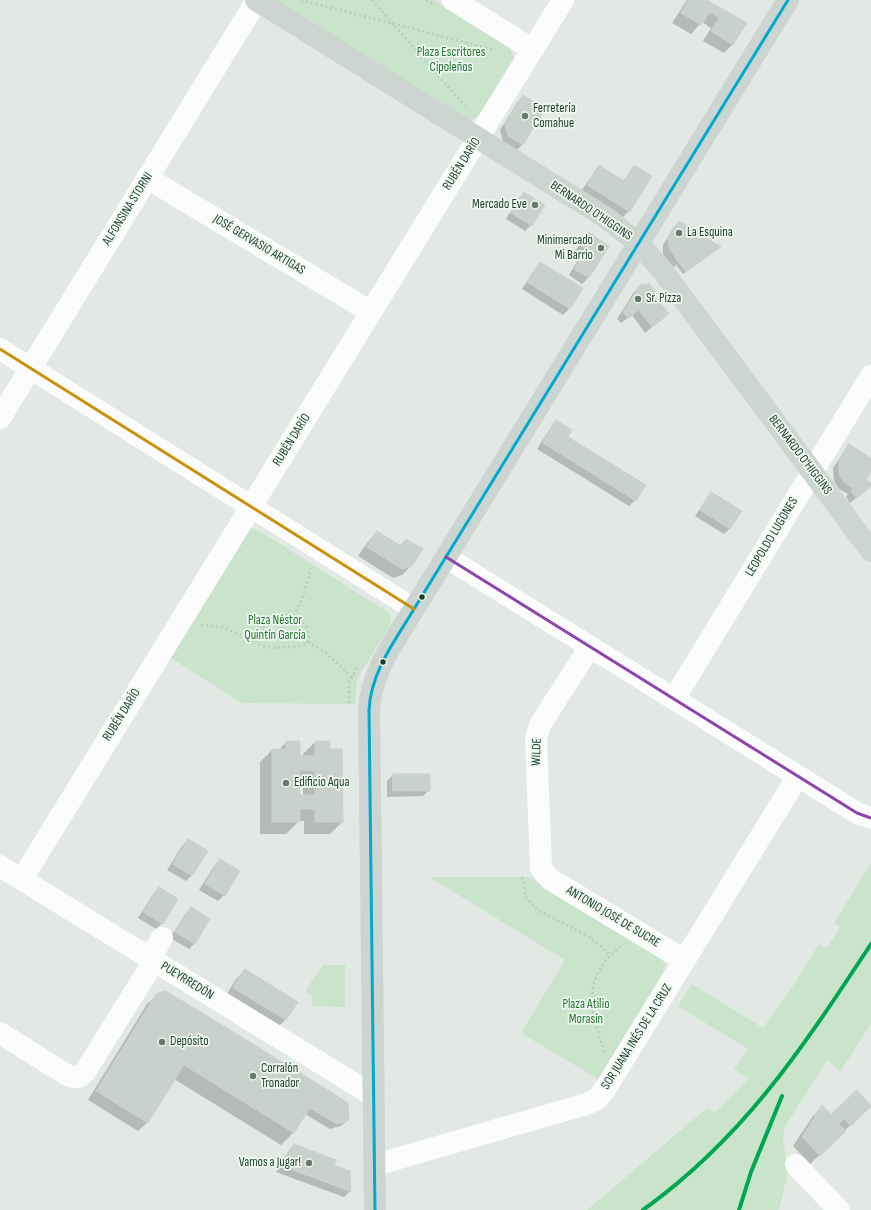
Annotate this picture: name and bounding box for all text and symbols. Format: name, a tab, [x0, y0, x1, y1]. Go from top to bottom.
park label: Plaza Escritores Cipoleños	[417, 45, 485, 76]
place label: Ferretería Comahue	[533, 101, 576, 132]
marker: Ferretería Comahue	[520, 111, 530, 121]
street label: RUBÉN DARÍO	[440, 135, 484, 193]
street label: ALFONSINA STORNI	[99, 170, 157, 248]
street label: BERNARDO O'HIGGINS	[547, 178, 635, 244]
place label: Mercado Eve	[472, 197, 527, 213]
marker: Mercado Eve	[530, 200, 540, 210]
street label: JOSÉ GERVASIO ARTIGAS	[210, 211, 308, 279]
place label: La Esquina	[687, 225, 733, 241]
marker: La Esquina	[674, 228, 684, 238]
place label: Minimercado Mi Barrio	[537, 233, 593, 264]
marker: Minimercado Mi Barrio	[596, 243, 606, 253]
place label: Sr. Pizza	[646, 291, 681, 307]
marker: Sr. Pizza	[633, 294, 643, 304]
street label: RUBÉN DARÍO	[270, 411, 314, 469]
street label: BERNARDO O'HIGGINS	[765, 412, 835, 498]
street label: LEOPOLDO LUGONES	[742, 495, 802, 579]
unlabelled marker	[417, 592, 427, 602]
park label: Plaza Néstor Quintín García	[244, 613, 306, 644]
unlabelled marker	[378, 657, 388, 667]
street label: RUBÉN DARÍO	[100, 686, 144, 744]
street label: WILDE	[529, 738, 545, 766]
place label: Edificio Aqua	[294, 775, 349, 791]
marker: Edificio Aqua	[281, 778, 291, 788]
street label: ANTONIO JOSÉ DE SUCRE	[563, 883, 663, 951]
street label: PUEYRREDÓN	[158, 959, 216, 1003]
street label: SOR JUANA INÉS DE LA CRUZ	[598, 981, 676, 1093]
park label: Plaza Atilio Morasín	[562, 997, 610, 1028]
place label: Depósito	[170, 1034, 209, 1050]
marker: Depósito	[157, 1037, 167, 1047]
place label: Corralón Tronador	[261, 1061, 299, 1092]
marker: Corralón Tronador	[248, 1071, 258, 1081]
place label: Vamos a Jugar!	[239, 1155, 301, 1171]
marker: Vamos a Jugar!	[304, 1158, 314, 1168]

